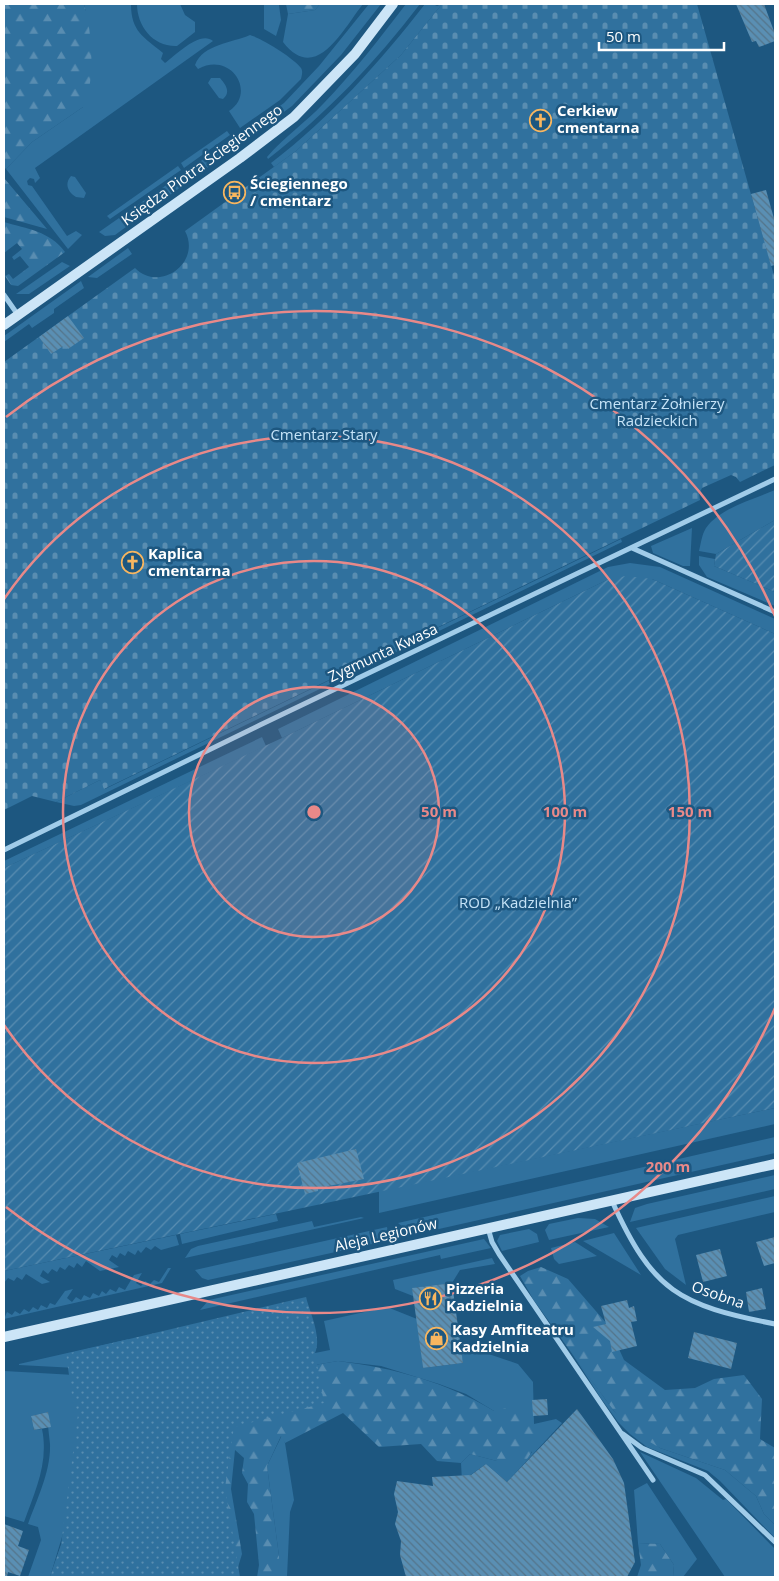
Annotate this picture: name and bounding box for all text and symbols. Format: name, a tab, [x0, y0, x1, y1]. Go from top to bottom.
scale bar	[599, 20, 724, 52]
text: 50 m	[606, 26, 641, 46]
street label: Księdza Piotra Ściegiennego	[117, 99, 286, 229]
place label: Cerkiew cmentarna	[557, 100, 639, 137]
church icon: Cerkiew cmentarna	[529, 108, 553, 132]
place label: Ściegiennego / cmentarz	[250, 173, 348, 210]
bus stop icon: Ściegiennego / cmentarz	[222, 181, 246, 205]
park label: Cmentarz Żołnierzy Radzieckich	[589, 393, 725, 430]
park label: Cmentarz Stary	[270, 424, 378, 444]
place label: Kaplica cmentarna	[148, 543, 230, 580]
church icon: Kaplica cmentarna	[120, 551, 144, 575]
street label: Zygmunta Kwasa	[325, 618, 441, 686]
text: 50 m	[421, 801, 457, 821]
text: 100 m	[543, 801, 587, 821]
text: 150 m	[668, 801, 712, 821]
centre of rings	[305, 803, 323, 821]
park label: ROD „Kadzielnia”	[459, 892, 578, 912]
text: 200 m	[646, 1156, 690, 1176]
street label: Aleja Legionów	[332, 1212, 439, 1256]
street label: Osobna	[689, 1276, 747, 1312]
place label: Pizzeria Kadzielnia	[446, 1278, 523, 1315]
restaurant icon: Pizzeria Kadzielnia	[418, 1286, 442, 1310]
place label: Kasy Amfiteatru Kadzielnia	[452, 1319, 574, 1356]
shop icon: Kasy Amfiteatru Kadzielnia	[424, 1327, 448, 1351]

